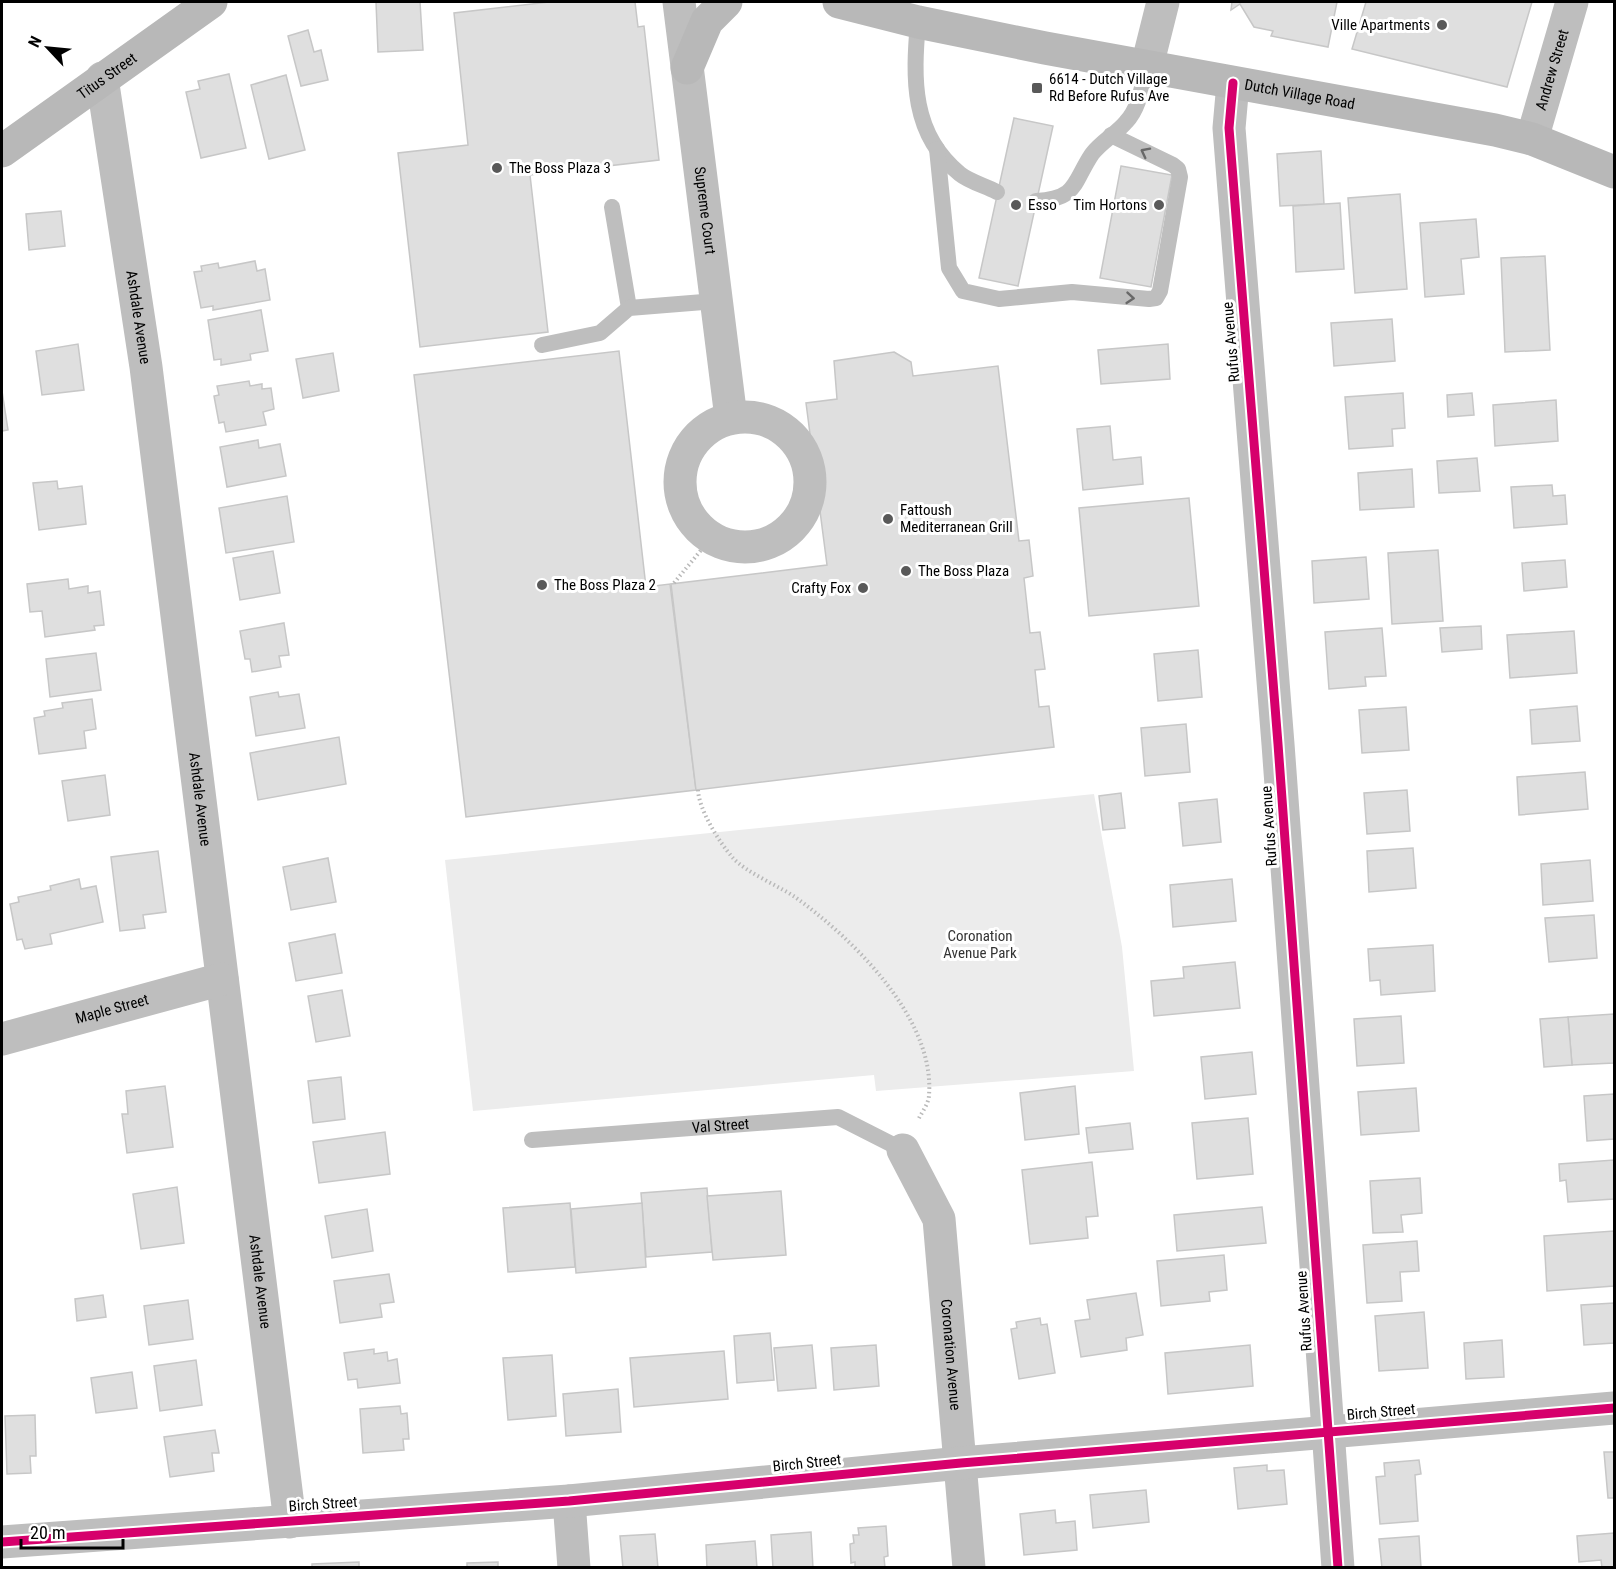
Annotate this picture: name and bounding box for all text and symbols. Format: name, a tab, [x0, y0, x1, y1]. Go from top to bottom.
place label: Ville Apartments	[1331, 16, 1430, 34]
north arrow	[18, 18, 78, 78]
marker: Ville Apartments	[1435, 18, 1449, 32]
street label: Andrew Street	[1532, 27, 1572, 112]
text: N	[24, 33, 46, 50]
street label: Titus Street	[74, 49, 140, 103]
place label: 6614 - Dutch Village Rd Before Rufus Ave	[1049, 70, 1169, 105]
street label: Dutch Village Road	[1243, 76, 1356, 113]
marker: 6614 - Dutch Village Rd Before Rufus Ave	[1030, 81, 1044, 95]
one-way arrow	[1141, 148, 1151, 159]
place label: The Boss Plaza 3	[509, 159, 611, 177]
marker: The Boss Plaza 3	[490, 161, 504, 175]
street label: Supreme Court	[691, 165, 719, 255]
place label: Esso	[1028, 196, 1057, 214]
place label: Tim Hortons	[1073, 196, 1147, 214]
marker: Esso	[1009, 198, 1023, 212]
marker: Tim Hortons	[1152, 198, 1166, 212]
street label: Ashdale Avenue	[122, 269, 154, 365]
one-way arrow	[1126, 291, 1135, 304]
street label: Rufus Avenue	[1219, 301, 1243, 383]
place label: Fattoush Mediterranean Grill	[900, 501, 1013, 536]
marker: Fattoush Mediterranean Grill	[881, 512, 895, 526]
place label: The Boss Plaza	[918, 562, 1009, 580]
marker: The Boss Plaza	[899, 564, 913, 578]
place label: The Boss Plaza 2	[554, 576, 656, 594]
marker: The Boss Plaza 2	[535, 578, 549, 592]
place label: Crafty Fox	[791, 579, 851, 597]
marker: Crafty Fox	[856, 581, 870, 595]
street label: Ashdale Avenue	[185, 751, 215, 847]
street label: Rufus Avenue	[1257, 785, 1281, 867]
park label: Coronation Avenue Park	[943, 927, 1017, 962]
street label: Maple Street	[73, 990, 151, 1028]
street label: Val Street	[691, 1115, 750, 1137]
street label: Ashdale Avenue	[245, 1234, 275, 1330]
street label: Rufus Avenue	[1292, 1270, 1316, 1352]
street label: Coronation Avenue	[937, 1298, 964, 1411]
street label: Birch Street	[1346, 1400, 1416, 1424]
street label: Birch Street	[772, 1450, 842, 1476]
street label: Birch Street	[288, 1493, 358, 1515]
scale bar	[21, 1512, 123, 1550]
text: 20 m	[30, 1522, 65, 1543]

